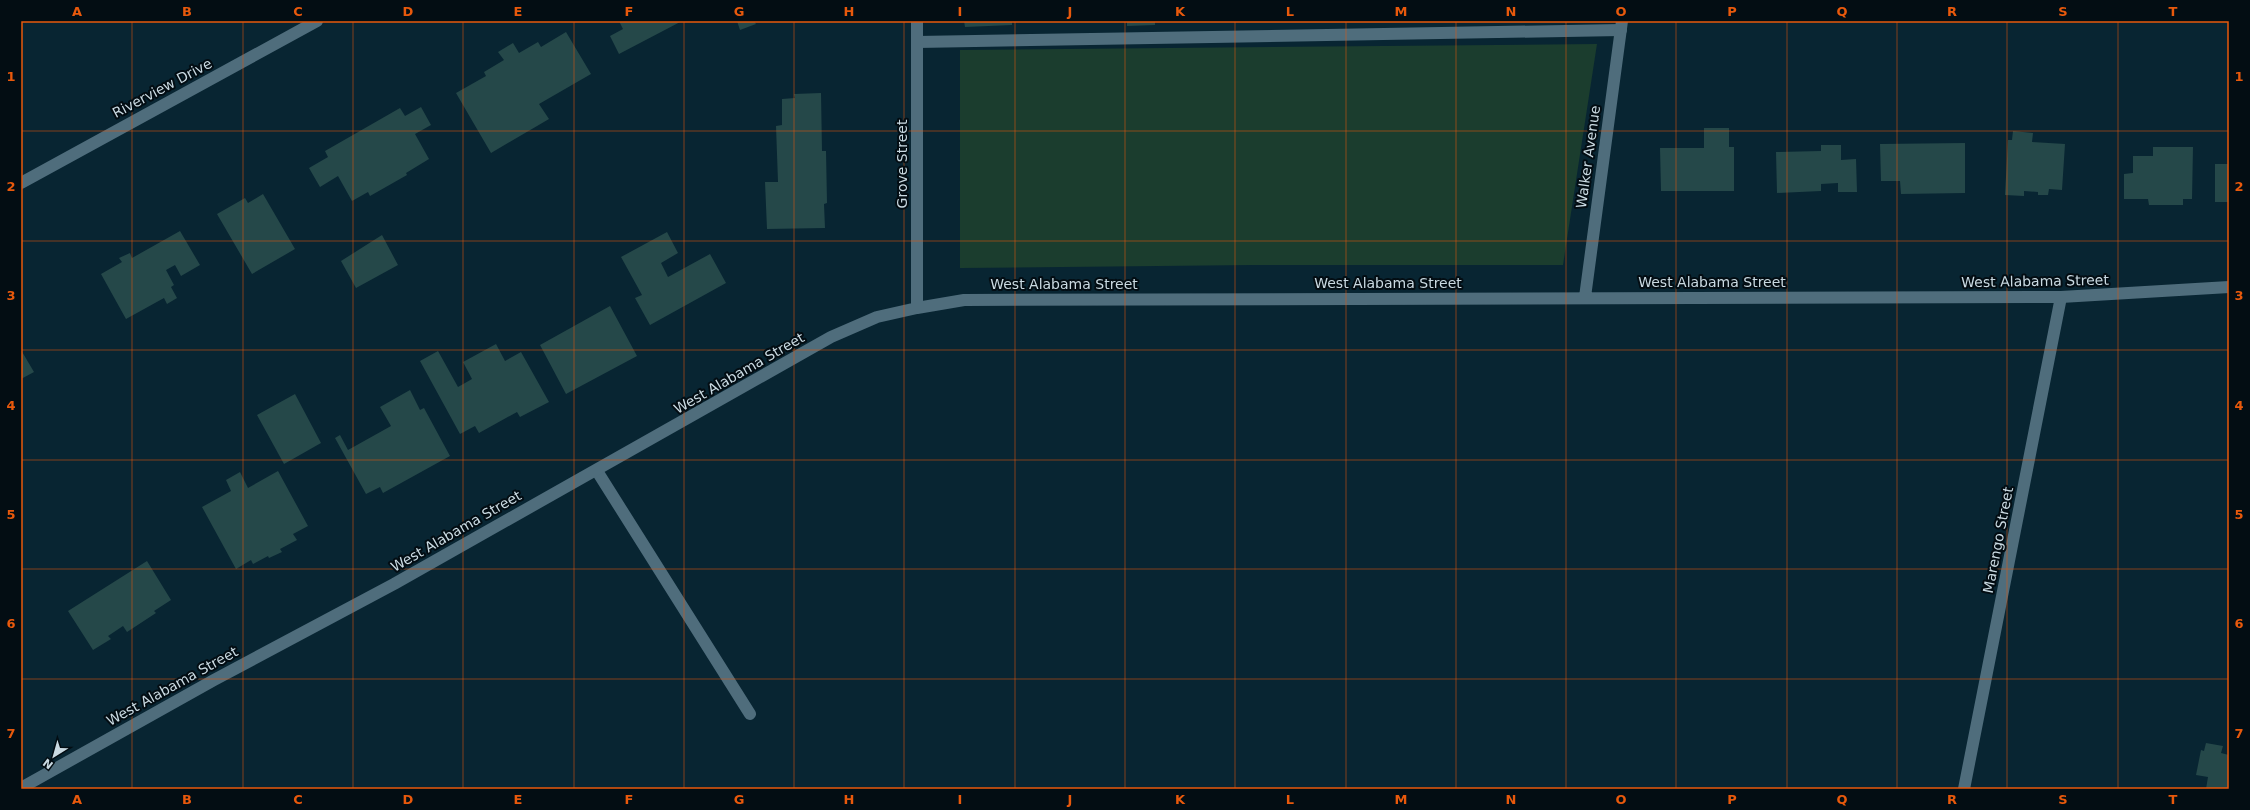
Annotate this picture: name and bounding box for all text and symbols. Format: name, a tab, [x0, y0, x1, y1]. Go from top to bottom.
text: A	[72, 4, 82, 19]
text: B	[182, 4, 192, 19]
text: C	[293, 4, 303, 19]
text: D	[403, 4, 414, 19]
text: E	[514, 4, 522, 19]
text: F	[625, 4, 633, 19]
text: G	[734, 4, 744, 19]
text: H	[844, 4, 854, 19]
text: I	[958, 4, 962, 19]
text: J	[1067, 4, 1072, 19]
text: K	[1175, 4, 1186, 19]
text: L	[1286, 4, 1294, 19]
text: M	[1395, 4, 1407, 19]
text: N	[1506, 4, 1516, 19]
text: O	[1615, 4, 1627, 19]
text: P	[1727, 4, 1737, 19]
text: Q	[1836, 4, 1848, 19]
text: R	[1947, 4, 1957, 19]
text: S	[2058, 4, 2068, 19]
text: T	[2169, 4, 2178, 19]
street label: Riverview Drive	[110, 55, 214, 121]
text: 1	[6, 69, 16, 84]
text: 1	[2234, 69, 2244, 84]
street label: Walker Avenue	[1573, 104, 1603, 210]
street label: Grove Street	[894, 119, 910, 208]
text: 2	[6, 179, 16, 194]
text: 2	[2234, 179, 2244, 194]
street label: West Alabama Street	[1961, 272, 2109, 290]
street label: West Alabama Street	[1638, 274, 1786, 290]
street label: West Alabama Street	[1314, 275, 1462, 291]
street label: West Alabama Street	[990, 276, 1138, 292]
text: 3	[6, 288, 16, 303]
text: 3	[2234, 288, 2244, 303]
street label: West Alabama Street	[671, 329, 807, 417]
text: 4	[6, 398, 16, 413]
text: 4	[2234, 398, 2244, 413]
street label: Marengo Street	[1980, 485, 2016, 595]
street label: West Alabama Street	[388, 487, 524, 575]
text: 5	[6, 507, 16, 522]
text: 5	[2234, 507, 2244, 522]
text: 6	[6, 616, 16, 631]
text: 6	[2234, 616, 2244, 631]
street label: West Alabama Street	[104, 643, 241, 729]
text: 7	[6, 726, 16, 741]
text: 7	[2234, 726, 2244, 741]
north arrow	[34, 736, 74, 776]
text: N	[41, 756, 56, 772]
text: A	[72, 792, 82, 807]
text: B	[182, 792, 192, 807]
text: C	[293, 792, 303, 807]
text: D	[403, 792, 414, 807]
text: E	[514, 792, 522, 807]
text: F	[625, 792, 633, 807]
text: G	[734, 792, 744, 807]
text: H	[844, 792, 854, 807]
text: I	[958, 792, 962, 807]
text: J	[1067, 792, 1072, 807]
text: K	[1175, 792, 1186, 807]
text: L	[1286, 792, 1294, 807]
text: M	[1395, 792, 1407, 807]
text: N	[1506, 792, 1516, 807]
text: O	[1615, 792, 1627, 807]
text: P	[1727, 792, 1737, 807]
text: Q	[1836, 792, 1848, 807]
text: R	[1947, 792, 1957, 807]
text: S	[2058, 792, 2068, 807]
text: T	[2169, 792, 2178, 807]

